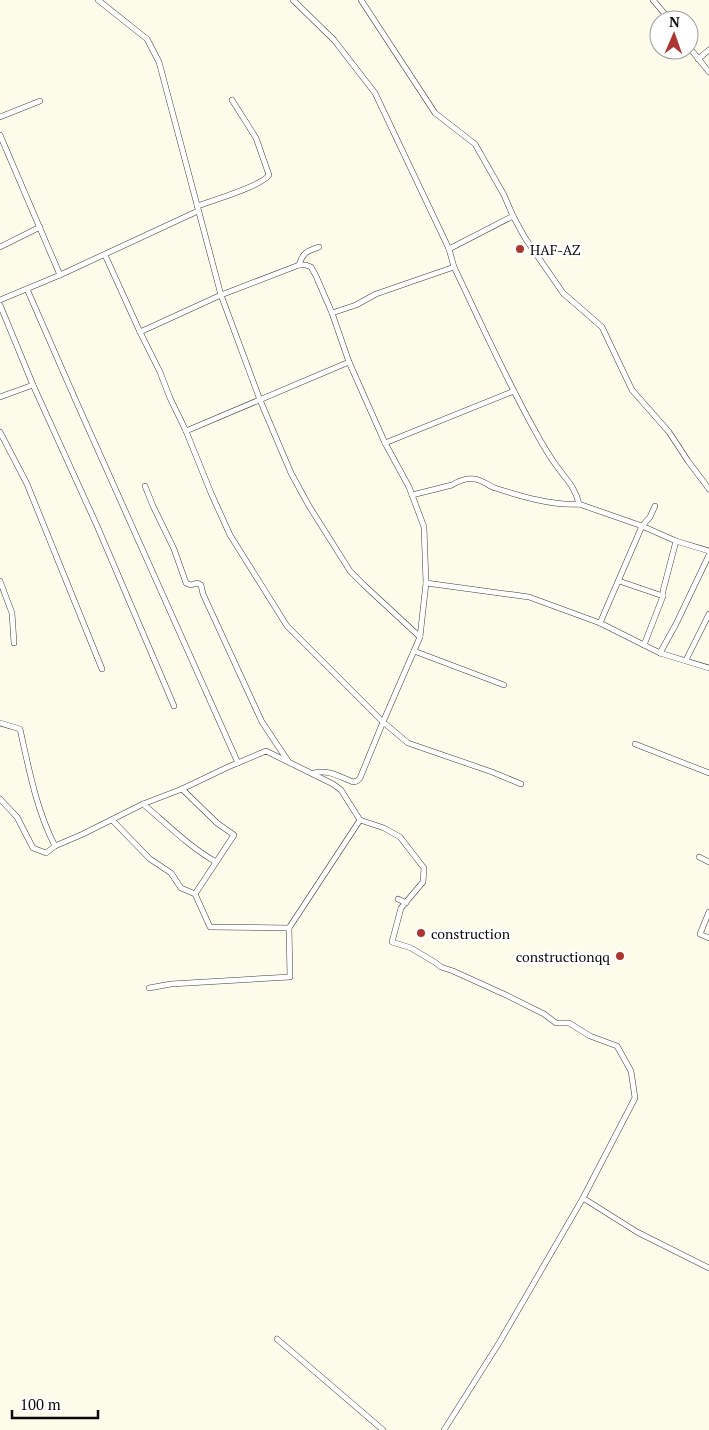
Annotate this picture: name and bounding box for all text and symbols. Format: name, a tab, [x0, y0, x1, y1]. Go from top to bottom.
north arrow	[649, 10, 699, 60]
text: N	[669, 12, 680, 31]
place label: HAF-AZ	[530, 240, 581, 259]
marker: HAF-AZ	[514, 243, 526, 255]
place label: construction	[431, 924, 511, 943]
marker: construction	[415, 927, 427, 939]
place label: constructionqq	[516, 947, 610, 966]
marker: constructionqq	[614, 950, 626, 962]
scale bar	[12, 1388, 99, 1420]
text: 100 m	[20, 1394, 61, 1414]

